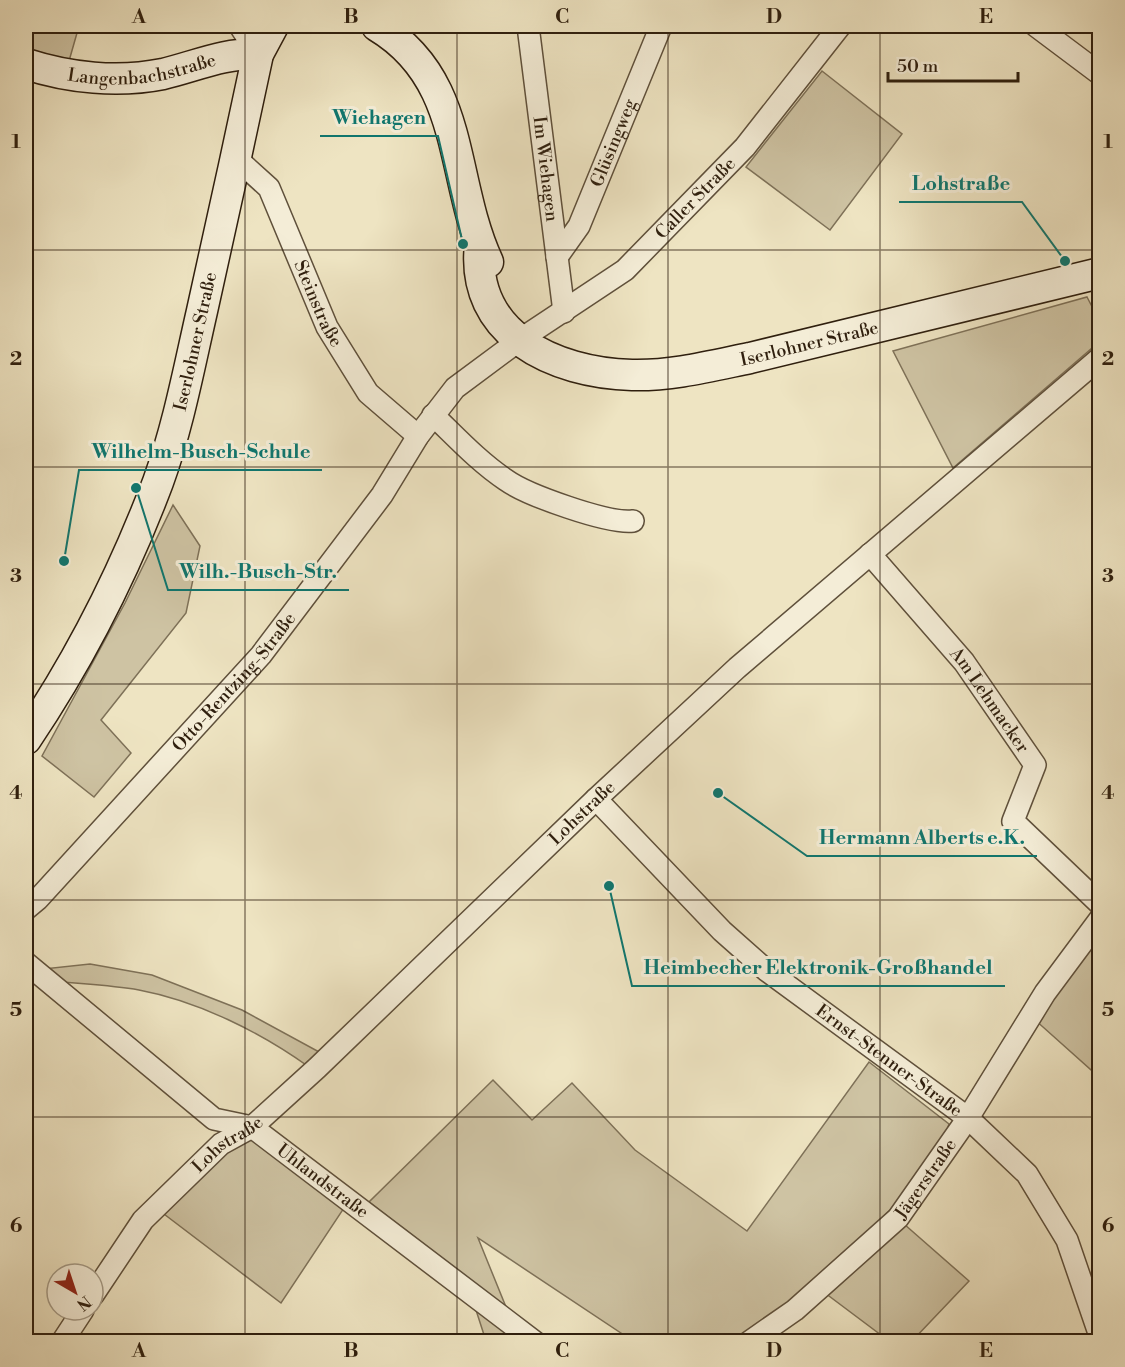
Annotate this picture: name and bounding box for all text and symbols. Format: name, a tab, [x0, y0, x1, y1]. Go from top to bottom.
text: A	[131, 5, 147, 30]
text: B	[343, 5, 359, 30]
text: C	[555, 5, 569, 30]
text: D	[766, 5, 782, 30]
text: E	[979, 5, 993, 30]
scale bar	[888, 45, 1018, 83]
street label: Langenbachstraße	[66, 48, 218, 90]
text: 50 m	[897, 55, 939, 78]
street label: Glüsingweg	[585, 95, 642, 190]
callout: Wiehagen	[320, 98, 438, 136]
text: Wiehagen	[331, 106, 427, 131]
street label: Im Wiehagen	[528, 115, 564, 223]
text: 1	[11, 130, 21, 155]
text: 1	[1103, 130, 1113, 155]
street label: Caller Straße	[650, 152, 740, 244]
callout: Lohstraße	[899, 164, 1022, 202]
text: Lohstraße	[912, 172, 1011, 197]
street label: Steinstraße	[289, 256, 348, 351]
street label: Iserlohner Straße	[168, 270, 222, 413]
street label: Iserlohner Straße	[738, 316, 881, 371]
text: 2	[10, 347, 22, 372]
text: 2	[1102, 347, 1114, 372]
callout: Wilhelm-Busch-Schule	[79, 432, 322, 470]
text: Wilhelm-Busch-Schule	[91, 440, 311, 465]
callout: Wilh.-Busch-Str.	[168, 552, 349, 590]
text: Wilh.-Busch-Str.	[178, 560, 337, 585]
text: 3	[10, 564, 22, 589]
text: 3	[1102, 564, 1114, 589]
street label: Otto-Rentzing-Straße	[167, 608, 301, 756]
street label: Am Lehmacker	[944, 642, 1035, 757]
street label: Lohstraße	[544, 776, 620, 850]
text: 4	[9, 781, 23, 806]
text: 4	[1101, 781, 1115, 806]
callout: Hermann Alberts e.K.	[807, 818, 1037, 856]
text: Hermann Alberts e.K.	[819, 826, 1025, 851]
callout: Heimbecher Elektronik-Großhandel	[632, 948, 1005, 986]
text: Heimbecher Elektronik-Großhandel	[643, 956, 993, 981]
text: 5	[10, 998, 22, 1023]
text: 5	[1102, 998, 1114, 1023]
street label: Ernst-Stenner-Straße	[811, 999, 967, 1122]
street label: Lohstraße	[187, 1111, 268, 1178]
street label: Jägerstraße	[889, 1134, 962, 1224]
street label: Uhlandstraße	[272, 1138, 373, 1223]
text: 6	[10, 1214, 23, 1239]
text: 6	[1102, 1214, 1115, 1239]
north arrow	[45, 1262, 105, 1322]
text: N	[72, 1291, 95, 1315]
text: A	[131, 1339, 147, 1364]
text: B	[343, 1339, 359, 1364]
text: C	[555, 1339, 569, 1364]
text: D	[766, 1339, 782, 1364]
text: E	[979, 1339, 993, 1364]

